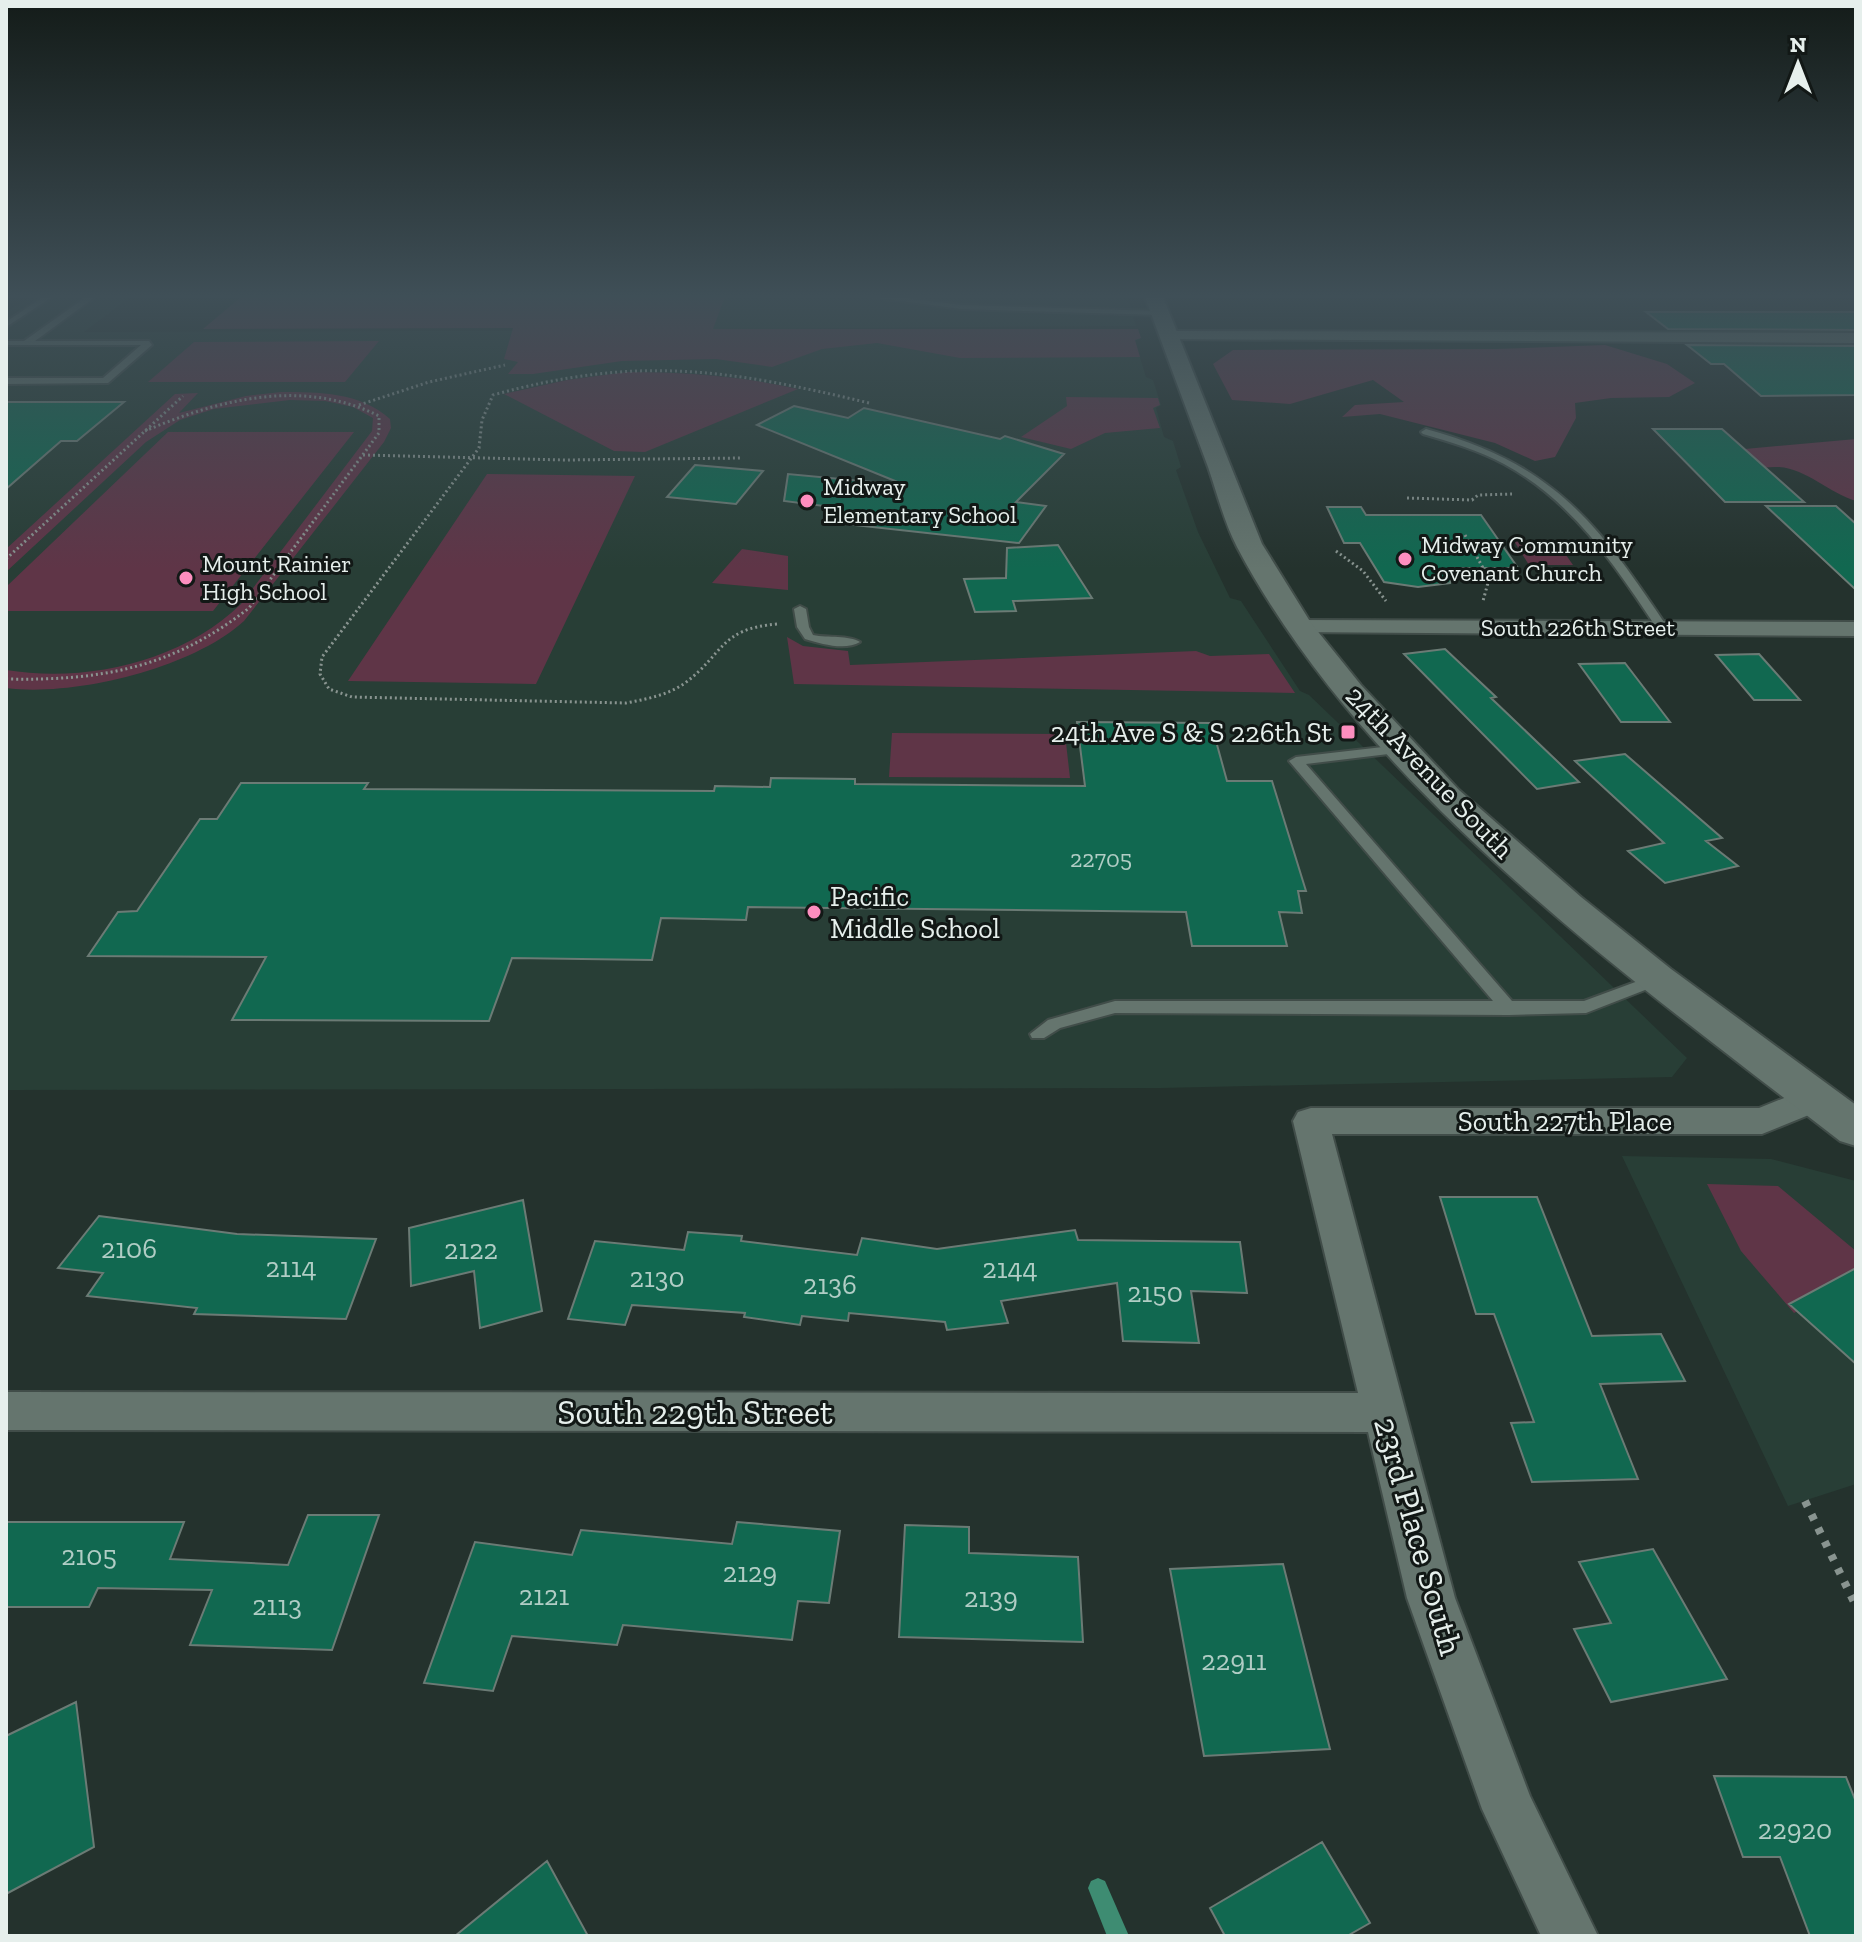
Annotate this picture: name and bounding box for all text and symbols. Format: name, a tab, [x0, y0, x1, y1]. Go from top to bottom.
north arrow	[1758, 24, 1838, 104]
text: N	[1790, 31, 1807, 58]
place label: Midway Elementary School	[823, 472, 1017, 529]
marker: Midway Elementary School	[798, 492, 816, 510]
place label: Midway Community Covenant Church	[1421, 530, 1634, 587]
place label: Mount Rainier High School	[202, 549, 351, 606]
marker: Midway Community Covenant Church	[1396, 550, 1414, 568]
marker: Mount Rainier High School	[177, 569, 195, 587]
street label: South 226th Street	[1481, 613, 1675, 642]
street label: 24th Avenue South	[1339, 679, 1521, 866]
place label: 24th Ave S & S 226th St	[1051, 716, 1333, 749]
marker: 24th Ave S & S 226th St	[1339, 723, 1357, 741]
house number: 22705	[1070, 844, 1132, 873]
place label: Pacific Middle School	[830, 880, 1000, 945]
marker: Pacific Middle School	[805, 903, 823, 921]
street label: South 227th Place	[1458, 1105, 1672, 1138]
house number: 2106	[101, 1232, 157, 1265]
house number: 2122	[444, 1233, 498, 1266]
house number: 2114	[265, 1251, 317, 1284]
house number: 2144	[982, 1252, 1038, 1285]
house number: 2130	[629, 1261, 685, 1294]
house number: 2136	[803, 1268, 857, 1301]
house number: 2150	[1127, 1276, 1183, 1309]
street label: South 229th Street	[557, 1392, 833, 1433]
street label: 23rd Place South	[1365, 1412, 1472, 1660]
house number: 2105	[61, 1539, 117, 1572]
house number: 2129	[723, 1556, 777, 1589]
house number: 2121	[519, 1579, 569, 1612]
house number: 2139	[964, 1581, 1018, 1614]
house number: 2113	[252, 1589, 302, 1622]
house number: 22911	[1201, 1644, 1267, 1677]
house number: 22920	[1758, 1813, 1832, 1846]

